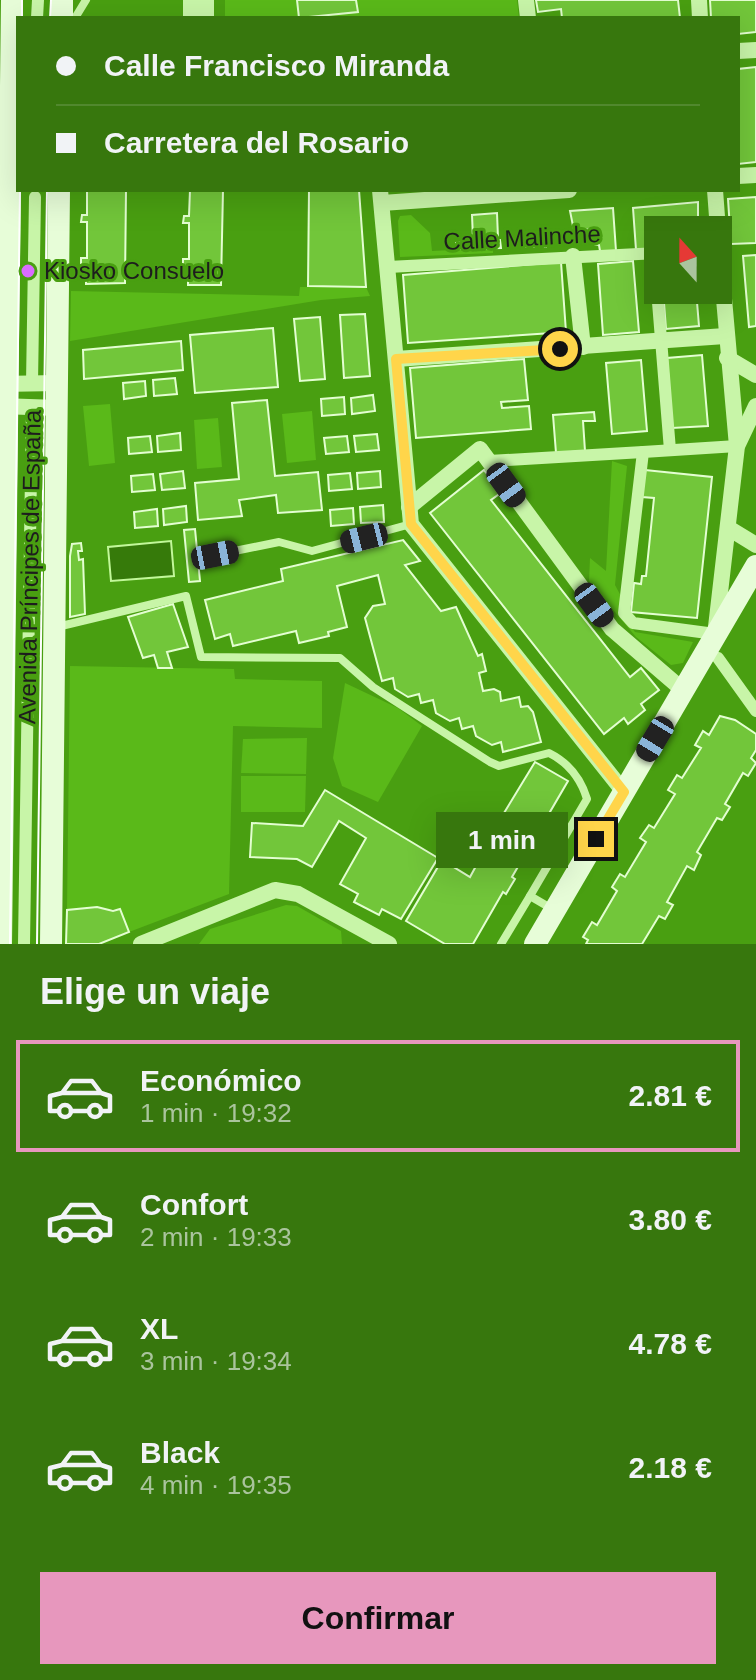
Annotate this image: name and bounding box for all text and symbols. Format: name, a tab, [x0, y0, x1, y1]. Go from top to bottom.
text: Calle Francisco Miranda	[104, 49, 449, 82]
text: Carretera del Rosario	[104, 126, 409, 159]
north arrow	[644, 216, 732, 304]
map controls	[644, 216, 732, 304]
street label: Calle Malinche	[443, 220, 601, 255]
place label: Kiosko Consuelo	[44, 257, 224, 284]
marker: Kiosko Consuelo	[19, 262, 37, 280]
route start	[542, 331, 578, 367]
street label: Avenida Príncipes de España	[13, 409, 46, 724]
car	[482, 459, 530, 511]
car	[338, 521, 390, 555]
car	[189, 539, 241, 571]
car	[570, 579, 618, 631]
car	[632, 712, 678, 766]
callout: 1 min	[436, 811, 568, 867]
route end	[578, 821, 614, 857]
text: 1 min	[468, 825, 536, 855]
text: Elige un viaje	[40, 971, 270, 1012]
icon: car	[44, 1060, 116, 1132]
text: Económico	[140, 1064, 302, 1097]
text: 2.81 €	[629, 1079, 712, 1112]
text: 1 min · 19:32	[140, 1098, 292, 1128]
icon: car	[44, 1184, 116, 1256]
text: Confort	[140, 1188, 248, 1221]
text: 3.80 €	[629, 1203, 712, 1236]
text: 2 min · 19:33	[140, 1222, 292, 1252]
icon: car	[44, 1308, 116, 1380]
text: XL	[140, 1312, 178, 1345]
text: 4.78 €	[629, 1327, 712, 1360]
text: 3 min · 19:34	[140, 1346, 292, 1376]
icon: car	[44, 1432, 116, 1504]
text: Black	[140, 1436, 220, 1469]
text: 2.18 €	[629, 1451, 712, 1484]
text: 4 min · 19:35	[140, 1470, 292, 1500]
button: Confirmar	[40, 1572, 716, 1664]

